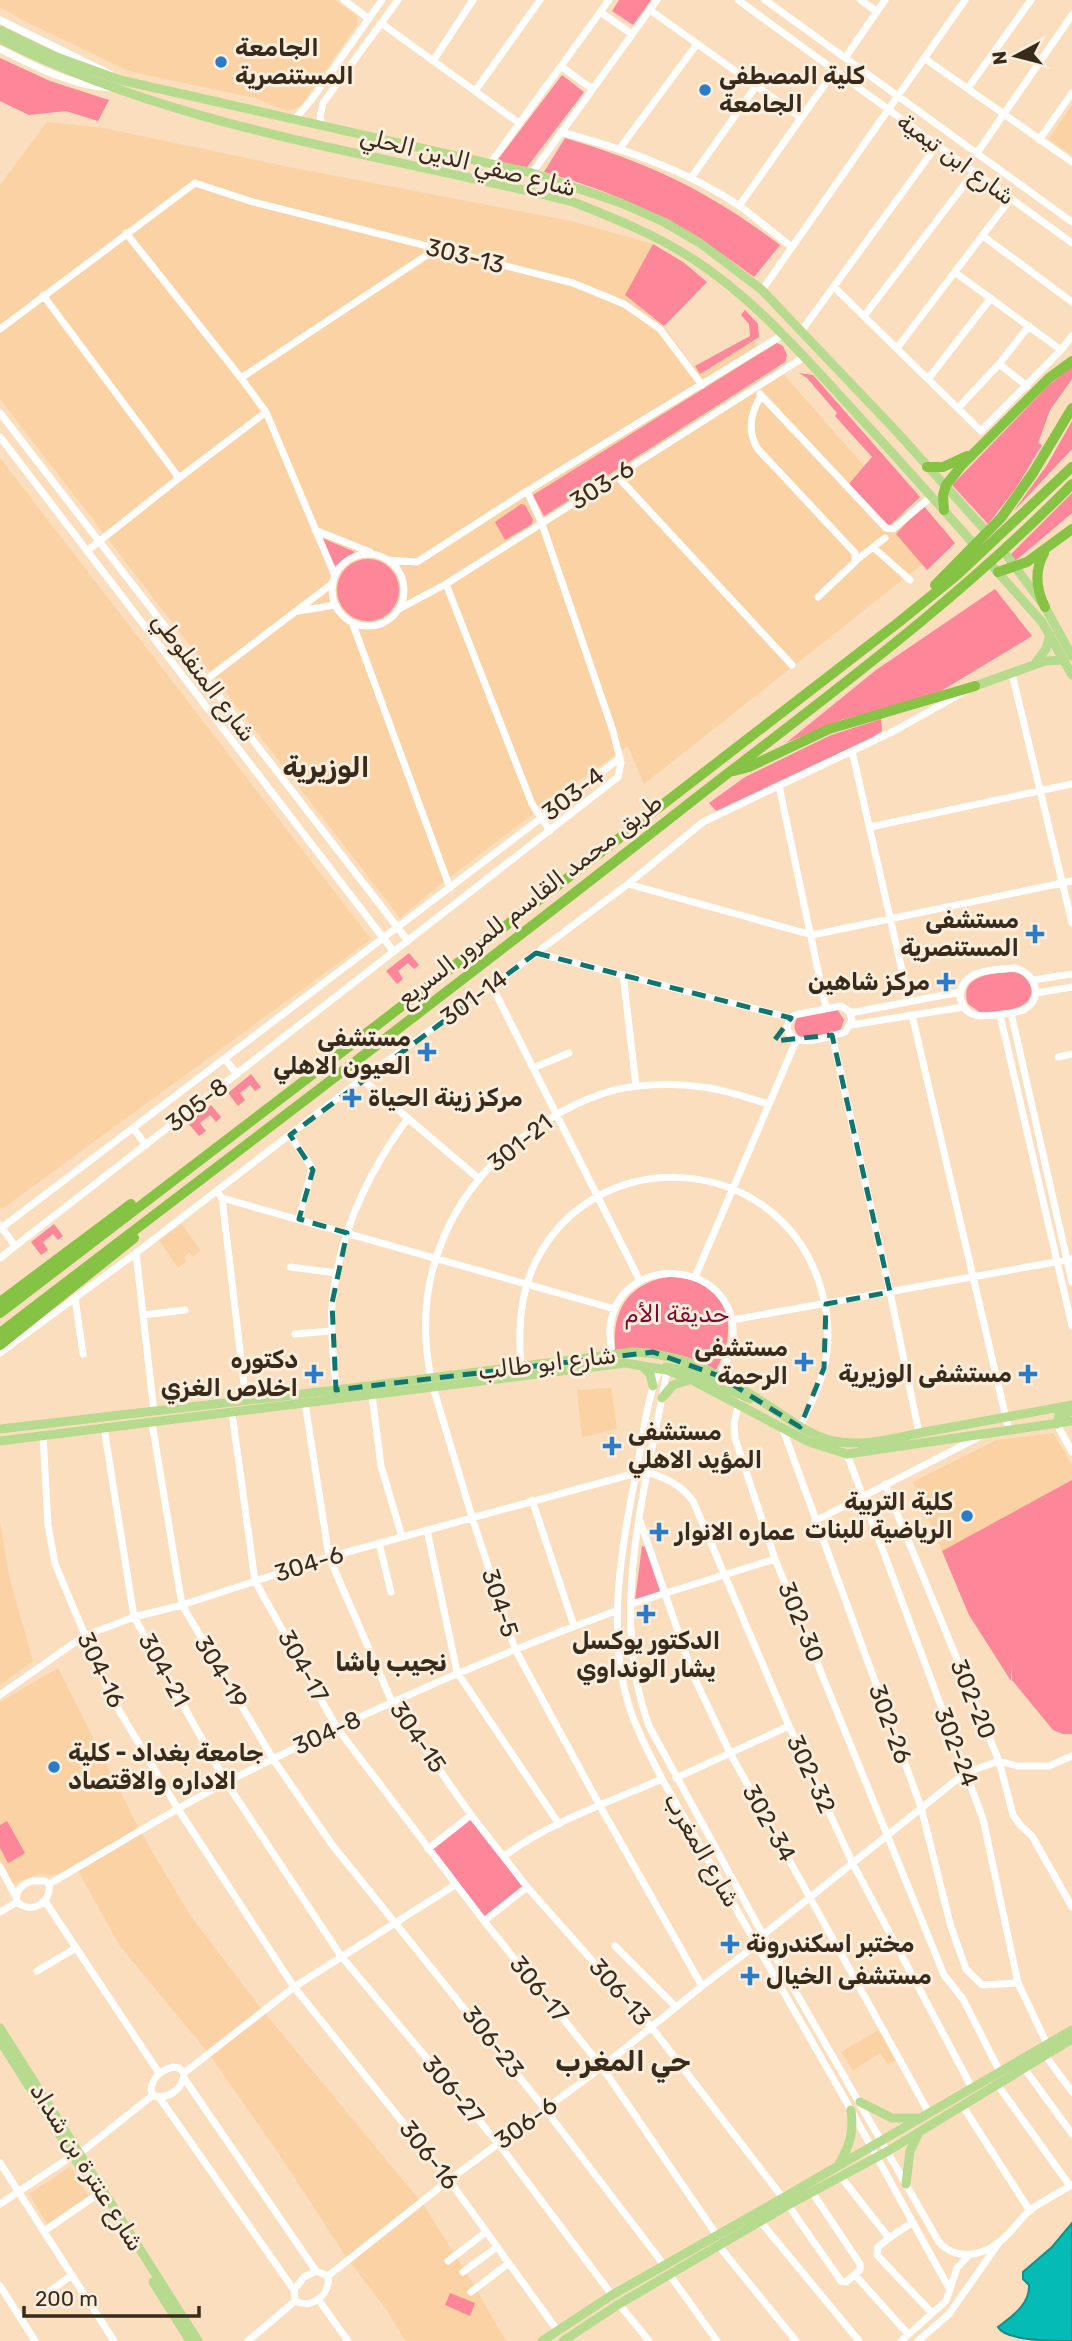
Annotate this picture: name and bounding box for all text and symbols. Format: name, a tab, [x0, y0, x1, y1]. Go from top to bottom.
north arrow	[981, 21, 1051, 91]
place label: الجامعة المستنصرية	[235, 34, 354, 90]
text: N	[987, 50, 1012, 66]
marker: الجامعة المستنصرية	[213, 54, 229, 70]
place label: كلية المصطفى الجامعة	[719, 62, 865, 118]
marker: كلية المصطفى الجامعة	[697, 82, 713, 98]
street label: شارع ابن تيمية	[891, 107, 1020, 213]
street label: شارع صفي الدين الحلي	[356, 122, 579, 206]
street label: 303-13	[423, 233, 507, 279]
street label: 303-6	[565, 455, 639, 515]
street label: شارع المنفلوطي	[143, 607, 262, 750]
district label: الوزيرية	[282, 751, 370, 784]
street label: 303-4	[536, 762, 610, 826]
street label: طريق محمد القاسم للمرور السريع	[392, 788, 670, 1014]
place label: مستشفى المستنصرية	[900, 906, 1019, 962]
marker: مستشفى المستنصرية	[1025, 924, 1045, 944]
street label: 301-14	[435, 964, 513, 1032]
place label: مركز شاهين	[808, 968, 930, 996]
marker: مركز شاهين	[936, 972, 956, 992]
place label: مستشفى العيون الاهلي	[273, 1024, 411, 1085]
marker: مستشفى العيون الاهلي	[417, 1042, 437, 1062]
street label: 305-8	[160, 1072, 234, 1138]
place label: مركز زينة الحياة	[368, 1084, 523, 1112]
marker: مركز زينة الحياة	[342, 1088, 362, 1108]
street label: 301-21	[482, 1109, 558, 1177]
park label: حديقة الأم	[625, 1300, 729, 1330]
place label: مستشفى الرحمة	[694, 1334, 788, 1390]
street label: شارع ابو طالب	[476, 1341, 618, 1387]
place label: دكتوره اخلاص الغزي	[161, 1346, 298, 1405]
marker: مستشفى الرحمة	[794, 1352, 814, 1372]
place label: مستشفى الوزيرية	[838, 1360, 1012, 1388]
marker: دكتوره اخلاص الغزي	[304, 1364, 324, 1384]
marker: مستشفى الوزيرية	[1018, 1364, 1038, 1384]
place label: مستشفى المؤيد الاهلي	[628, 1418, 762, 1479]
marker: مستشفى المؤيد الاهلي	[602, 1436, 622, 1456]
place label: كلية التربية الرياضية للبنات	[805, 1488, 953, 1544]
marker: كلية التربية الرياضية للبنات	[959, 1508, 975, 1524]
place label: عماره الانوار	[673, 1518, 795, 1546]
marker: عماره الانوار	[649, 1522, 669, 1542]
street label: 304-6	[271, 1540, 347, 1588]
street label: 304-5	[476, 1565, 524, 1641]
street label: 302-30	[772, 1578, 830, 1666]
marker: الدكتور يوكسل يشار الونداوي	[636, 1604, 656, 1624]
street label: 304-17	[272, 1625, 334, 1707]
place label: الدكتور يوكسل يشار الونداوي	[572, 1627, 720, 1686]
street label: 304-16	[71, 1628, 131, 1712]
street label: 304-21	[132, 1628, 196, 1712]
street label: 304-19	[188, 1631, 254, 1713]
district label: نجيب باشا	[335, 1647, 447, 1678]
street label: 302-20	[944, 1655, 1002, 1743]
street label: 302-26	[863, 1680, 917, 1768]
street label: 304-15	[384, 1696, 452, 1778]
street label: 302-24	[928, 1703, 984, 1791]
street label: 304-8	[289, 1705, 365, 1761]
street label: 302-32	[781, 1731, 841, 1817]
place label: جامعة بغداد - كلية الاداره والاقتصاد	[68, 1739, 264, 1795]
marker: جامعة بغداد - كلية الاداره والاقتصاد	[46, 1759, 62, 1775]
street label: 302-34	[736, 1780, 802, 1866]
street label: شارع المغرب	[656, 1788, 746, 1913]
place label: مختبر اسكندرونة	[746, 1930, 915, 1958]
marker: مختبر اسكندرونة	[720, 1934, 740, 1954]
street label: 306-17	[504, 1950, 574, 2028]
street label: 306-13	[583, 1953, 657, 2031]
place label: مستشفى الخيال	[766, 1962, 932, 1990]
marker: مستشفى الخيال	[740, 1966, 760, 1986]
street label: 306-23	[456, 2001, 530, 2083]
district label: حي المغرب	[555, 2045, 691, 2083]
street label: 306-27	[416, 2050, 490, 2130]
street label: شارع عنترة بن شداد	[22, 2078, 150, 2257]
street label: 306-6	[489, 2091, 563, 2155]
street label: 306-16	[393, 2115, 465, 2195]
scale bar	[24, 2274, 200, 2318]
text: 200 m	[35, 2286, 98, 2311]

